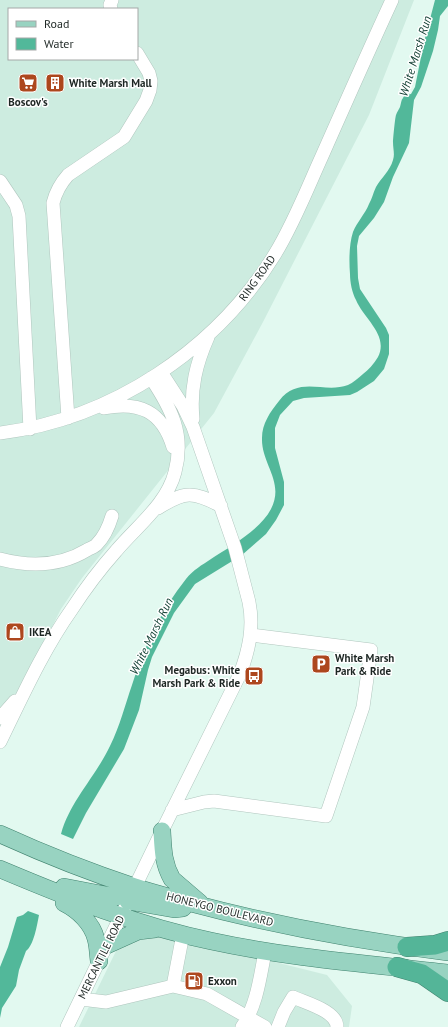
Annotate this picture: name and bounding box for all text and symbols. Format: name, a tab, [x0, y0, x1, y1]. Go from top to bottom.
legend	[8, 8, 138, 60]
water label: White Marsh Run	[396, 14, 434, 98]
text: Road	[44, 16, 69, 31]
text: Water	[44, 36, 74, 51]
supermarket icon: Boscov's	[17, 72, 39, 94]
building icon: White Marsh Mall	[44, 72, 66, 94]
place label: White Marsh Mall	[69, 76, 153, 90]
place label: Boscov's	[8, 95, 48, 109]
street label: RING ROAD	[236, 252, 278, 304]
water label: White Marsh Run	[126, 595, 176, 677]
shop icon: IKEA	[4, 621, 26, 643]
place label: IKEA	[29, 625, 52, 639]
place label: White Marsh Park & Ride	[335, 651, 394, 678]
parking icon: White Marsh Park & Ride	[310, 653, 332, 675]
place label: Megabus: White Marsh Park & Ride	[152, 663, 240, 690]
bus stop icon: Megabus: White Marsh Park & Ride	[243, 665, 265, 687]
street label: HONEYGO BOULEVARD	[165, 889, 275, 929]
street label: MERCANTILE ROAD	[75, 913, 127, 1001]
fuel station icon: Exxon	[183, 970, 205, 992]
place label: Exxon	[208, 974, 237, 988]

